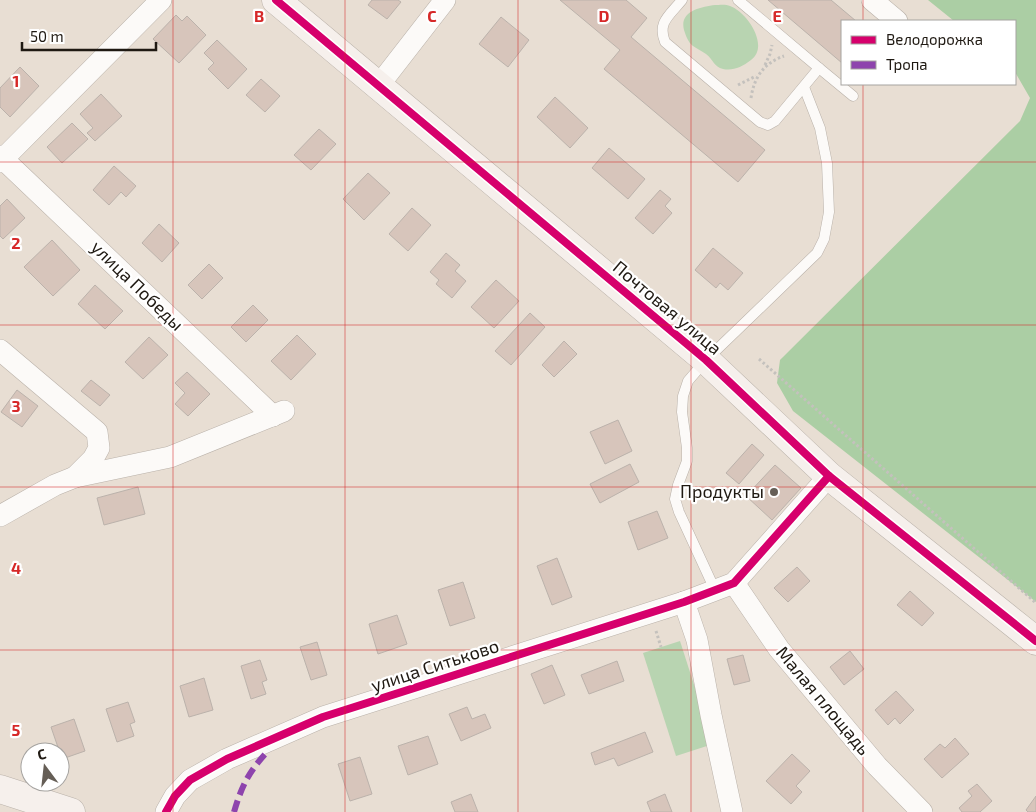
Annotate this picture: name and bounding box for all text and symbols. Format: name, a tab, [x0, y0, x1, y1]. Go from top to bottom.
text: B	[254, 6, 264, 25]
text: C	[427, 6, 437, 25]
text: D	[599, 6, 610, 25]
text: E	[772, 6, 782, 25]
scale bar	[22, 20, 156, 52]
legend	[841, 20, 1016, 85]
text: 50 m	[30, 27, 64, 45]
text: Велодорожка	[886, 30, 983, 48]
text: Тропа	[886, 55, 928, 73]
text: 1	[13, 71, 19, 90]
text: 2	[11, 233, 21, 252]
street label: улица Победы	[87, 236, 189, 335]
street label: Почтовая улица	[609, 255, 726, 359]
text: 3	[11, 396, 21, 415]
place label: Продукты	[680, 480, 764, 502]
marker: Продукты	[768, 486, 780, 498]
text: 4	[11, 558, 21, 577]
street label: улица Ситьково	[368, 634, 501, 696]
street label: Малая площадь	[772, 642, 876, 759]
text: 5	[12, 720, 21, 739]
north arrow	[20, 742, 70, 792]
text: С	[35, 745, 48, 763]

